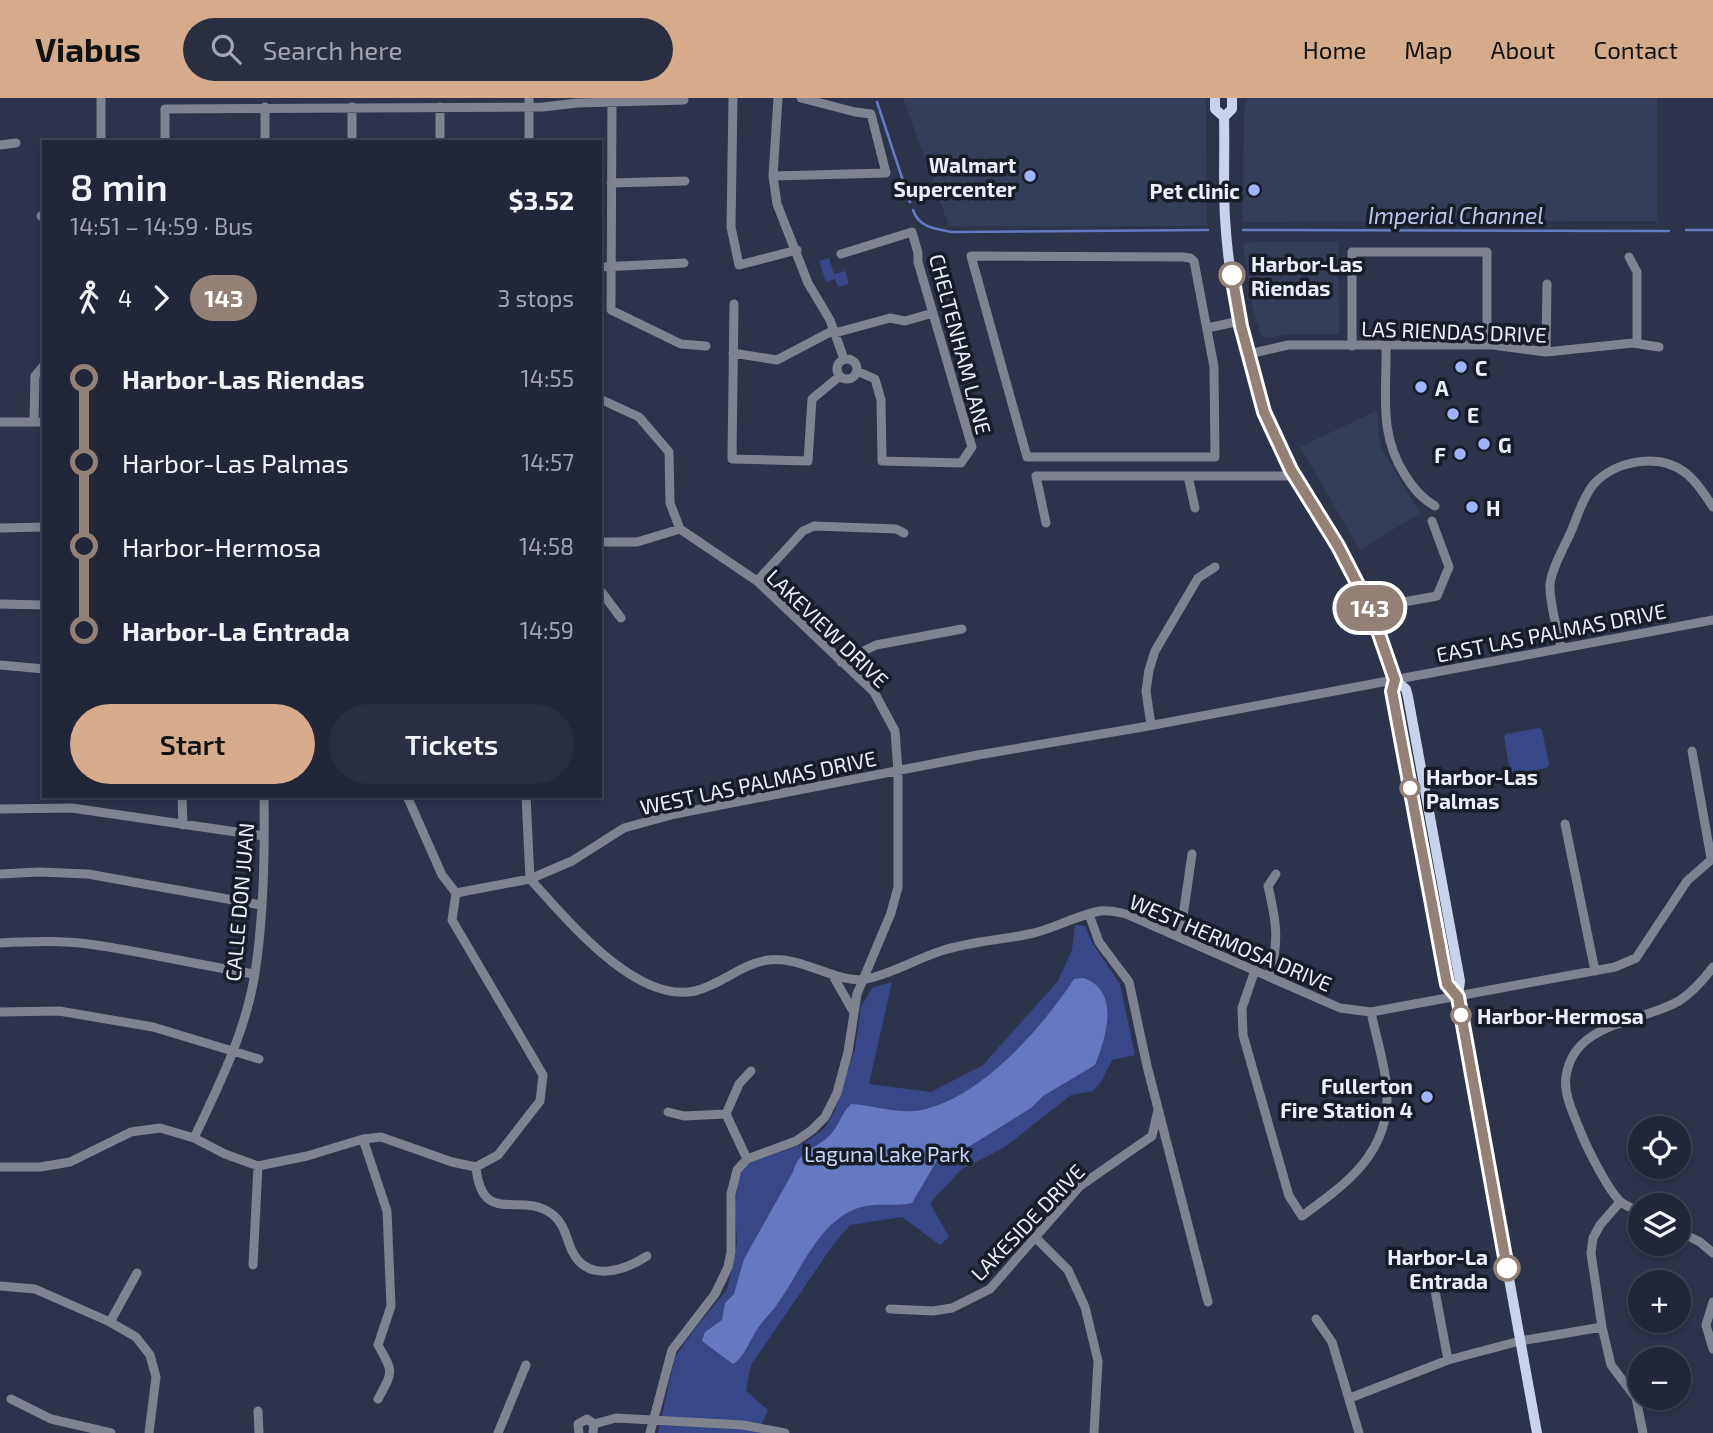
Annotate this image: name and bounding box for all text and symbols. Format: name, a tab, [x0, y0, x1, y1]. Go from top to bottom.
search box	[183, 18, 673, 81]
text: Viabus	[35, 29, 141, 69]
icon: search	[207, 30, 245, 68]
text: Search here	[263, 34, 402, 65]
text: Home	[1303, 35, 1366, 64]
text: Map	[1404, 35, 1452, 64]
text: About	[1490, 35, 1556, 64]
text: Contact	[1594, 35, 1678, 64]
place label: Walmart Supercenter	[894, 152, 1016, 201]
text: 8 min	[70, 163, 168, 209]
marker: Walmart Supercenter	[1022, 168, 1038, 184]
place label: Pet clinic	[1150, 178, 1240, 203]
marker: Pet clinic	[1246, 182, 1262, 198]
text: $3.52	[508, 184, 574, 215]
water label: Imperial Channel	[1368, 201, 1544, 229]
text: 14:51 – 14:59 · Bus	[70, 212, 253, 240]
street label: CHELTENHAM LANE	[925, 251, 997, 437]
place label: Harbor-Las Riendas	[1251, 251, 1363, 300]
marker: Harbor-Las Riendas	[1219, 262, 1245, 288]
icon: walk	[70, 279, 108, 317]
icon: forward	[142, 279, 180, 317]
text: 143	[204, 283, 243, 312]
text: 4	[118, 284, 132, 312]
text: 3 stops	[498, 284, 574, 312]
street label: LAS RIENDAS DRIVE	[1361, 315, 1547, 347]
place label: C	[1475, 355, 1487, 380]
marker: C	[1453, 359, 1469, 375]
text: Harbor-Las Riendas	[122, 363, 365, 394]
text: 14:55	[521, 364, 574, 392]
place label: A	[1435, 375, 1449, 400]
marker: A	[1413, 379, 1429, 395]
place label: E	[1467, 402, 1479, 427]
marker: E	[1445, 406, 1461, 422]
place label: G	[1498, 432, 1512, 457]
marker: G	[1476, 436, 1492, 452]
place label: F	[1434, 442, 1446, 467]
marker: F	[1452, 446, 1468, 462]
text: Harbor-Las Palmas	[122, 447, 349, 478]
text: 14:57	[521, 448, 574, 476]
place label: H	[1486, 495, 1501, 520]
marker: H	[1464, 499, 1480, 515]
text: Harbor-Hermosa	[122, 531, 321, 562]
text: 14:58	[519, 532, 574, 560]
street label: LAKEVIEW DRIVE	[762, 564, 894, 692]
line badge: 143	[1330, 585, 1410, 631]
text: 143	[1350, 593, 1390, 622]
street label: EAST LAS PALMAS DRIVE	[1434, 597, 1668, 667]
text: Harbor-La Entrada	[122, 615, 350, 646]
text: 14:59	[520, 616, 574, 644]
button: Start	[70, 704, 315, 784]
button: Tickets	[329, 704, 574, 784]
street label: WEST LAS PALMAS DRIVE	[638, 745, 878, 819]
place label: Harbor-Las Palmas	[1426, 764, 1538, 813]
marker: Harbor-Las Palmas	[1400, 778, 1420, 798]
street label: CALLE DON JUAN	[220, 822, 258, 982]
street label: WEST HERMOSA DRIVE	[1126, 888, 1336, 996]
place label: Harbor-Hermosa	[1477, 1003, 1644, 1028]
marker: Harbor-Hermosa	[1451, 1005, 1471, 1025]
place label: Fullerton Fire Station 4	[1280, 1073, 1413, 1122]
marker: Fullerton Fire Station 4	[1419, 1089, 1435, 1105]
map controls	[1628, 1116, 1691, 1410]
button: locate	[1628, 1116, 1691, 1179]
park label: Laguna Lake Park	[804, 1141, 970, 1166]
street label: LAKESIDE DRIVE	[965, 1158, 1089, 1286]
button: layers	[1628, 1193, 1691, 1256]
place label: Harbor-La Entrada	[1387, 1244, 1488, 1293]
marker: Harbor-La Entrada	[1494, 1255, 1520, 1281]
button: +	[1628, 1270, 1691, 1333]
button: −	[1628, 1347, 1691, 1410]

